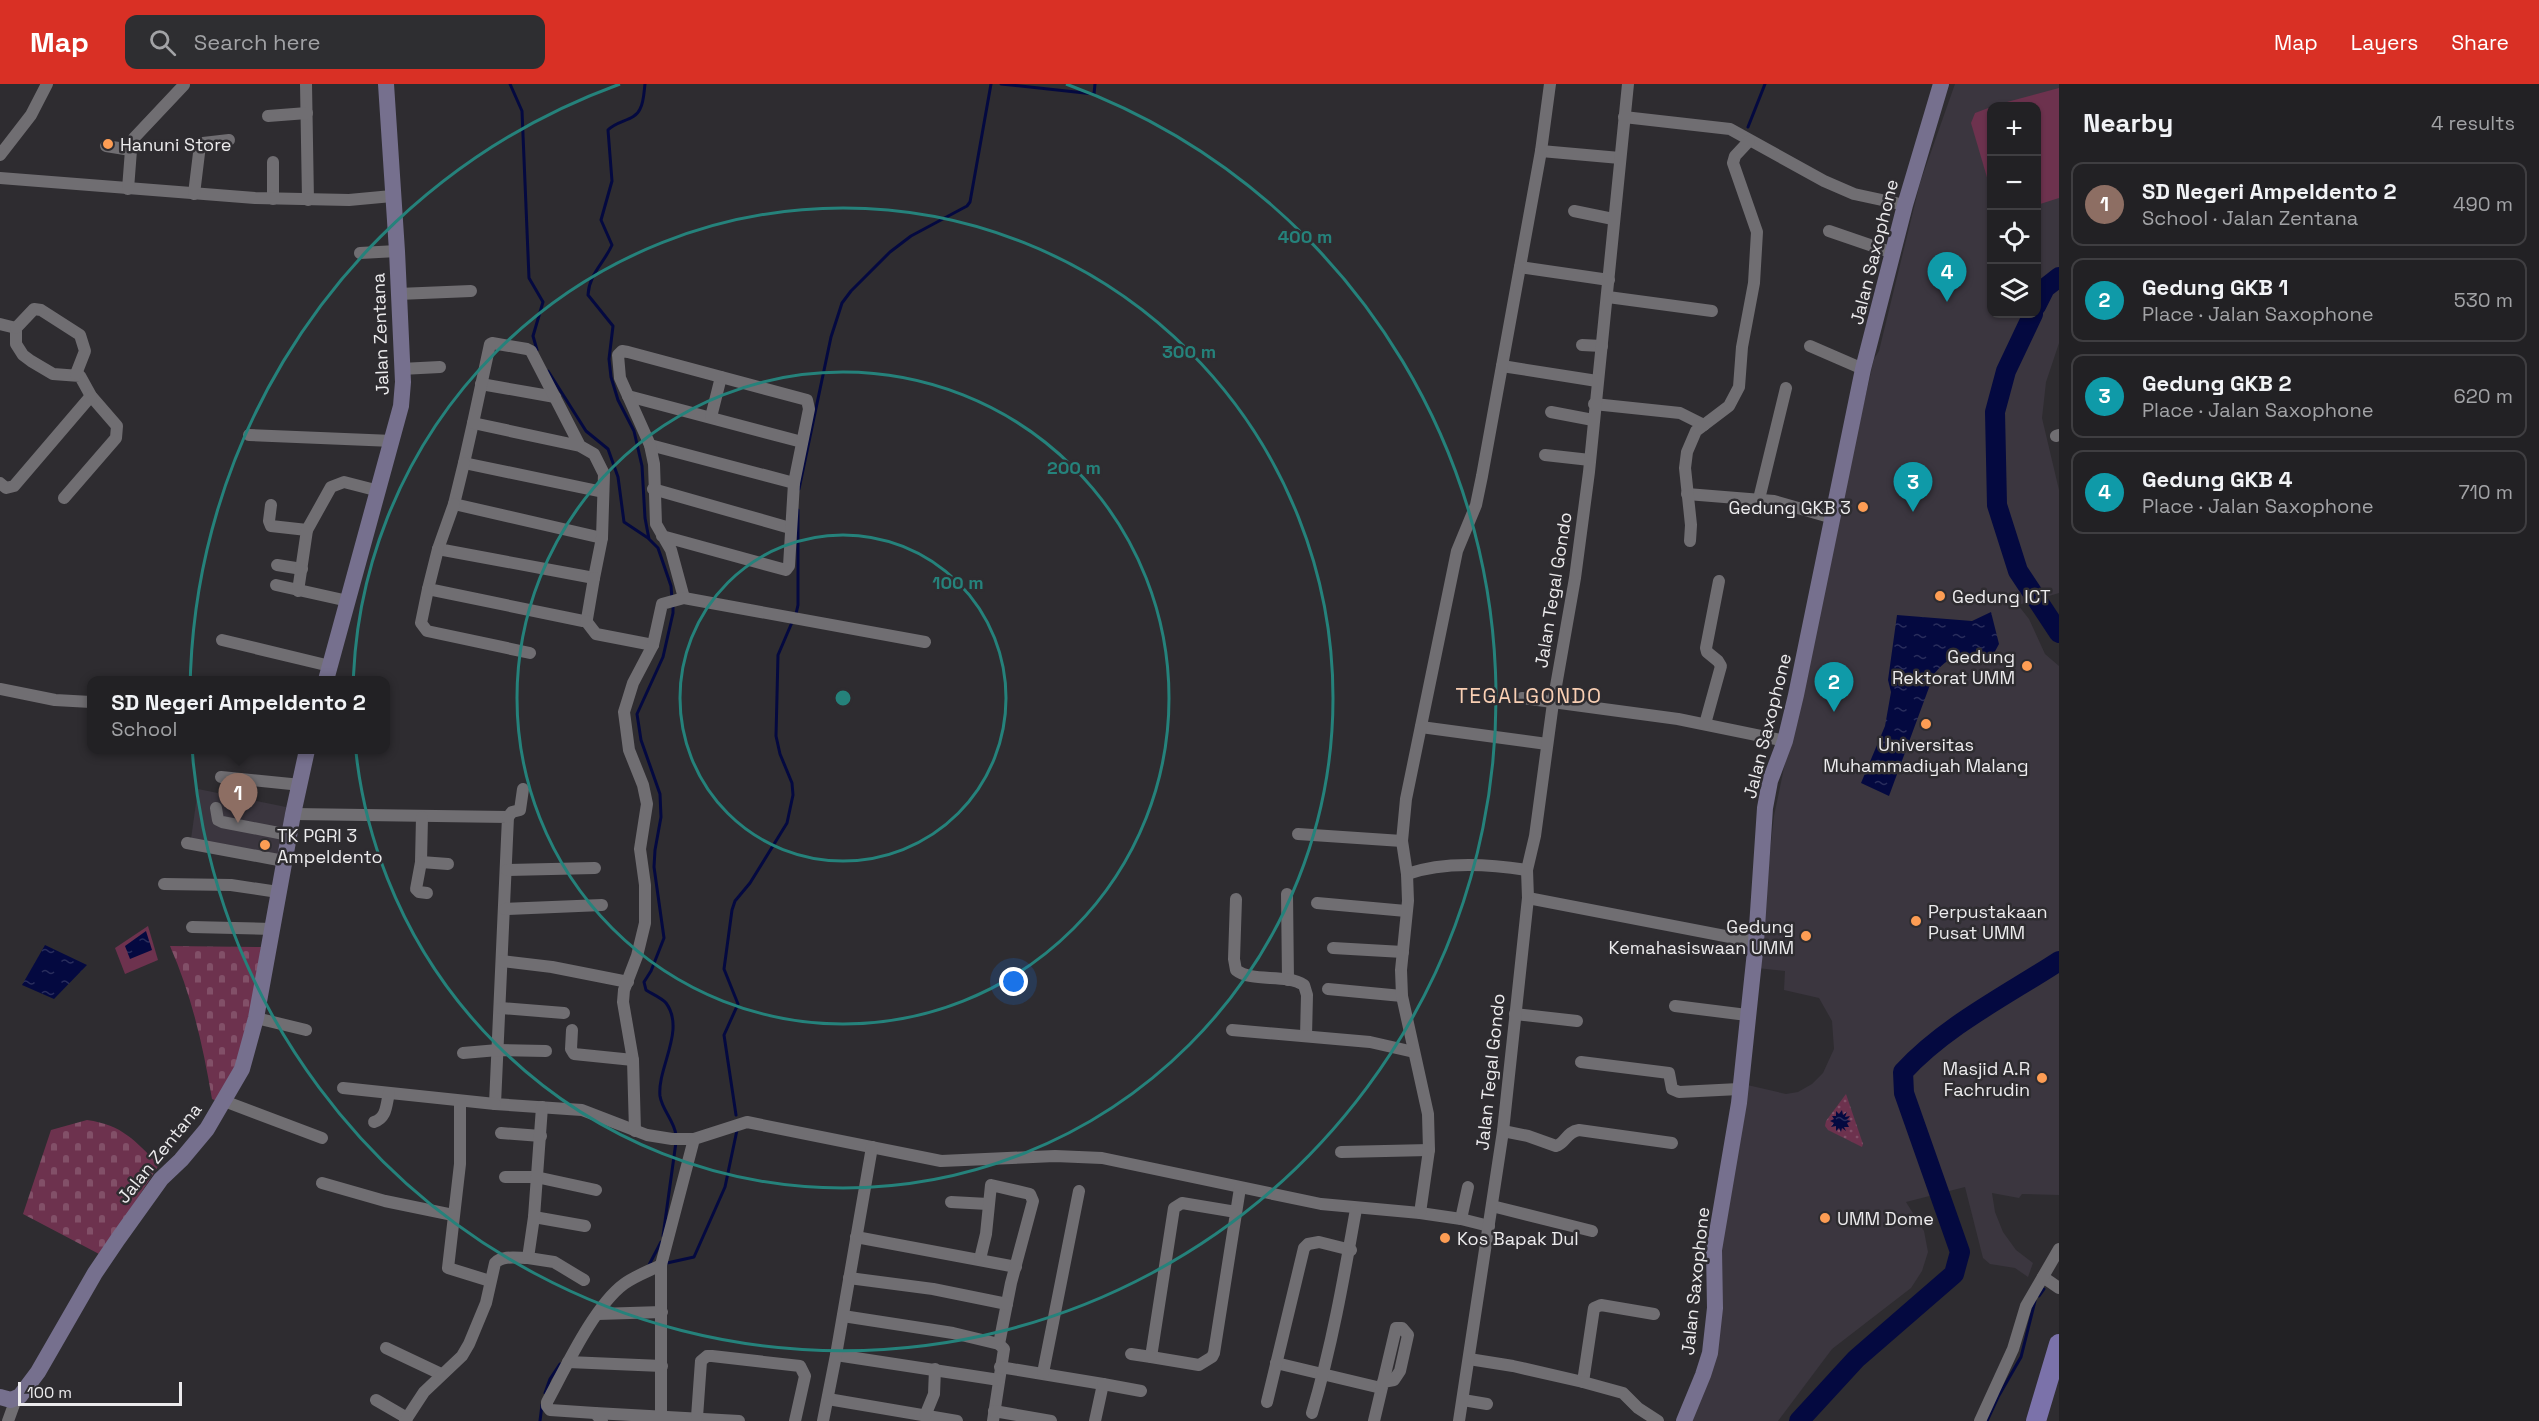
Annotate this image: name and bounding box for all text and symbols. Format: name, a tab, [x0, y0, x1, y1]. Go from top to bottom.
search box	[125, 15, 545, 69]
text: Map	[30, 24, 89, 60]
icon: search	[146, 26, 179, 59]
text: Search here	[194, 28, 321, 56]
text: Map	[2274, 29, 2318, 56]
text: Layers	[2351, 29, 2418, 56]
text: Share	[2451, 29, 2509, 56]
map controls	[1987, 102, 2041, 318]
button: +	[1987, 102, 2041, 156]
text: Nearby	[2083, 106, 2173, 140]
text: 4 results	[2431, 110, 2515, 136]
place label: Hanuni Store	[120, 133, 231, 156]
marker: Hanuni Store	[101, 137, 115, 151]
button: −	[1987, 156, 2041, 210]
street label: Jalan Saxophone	[1845, 177, 1903, 327]
text: SD Negeri Ampeldento 2	[2142, 177, 2397, 205]
text: 1	[2100, 191, 2109, 217]
text: 490 m	[2453, 191, 2513, 217]
text: School · Jalan Zentana	[2142, 205, 2358, 231]
button: locate	[1987, 210, 2041, 264]
text: 400 m	[1278, 225, 1332, 248]
pin: 4	[1928, 252, 1966, 302]
button: layers	[1987, 264, 2041, 318]
street label: Jalan Zentana	[366, 272, 394, 396]
text: Gedung GKB 1	[2142, 273, 2289, 301]
text: 2	[2099, 287, 2110, 313]
text: 530 m	[2454, 287, 2513, 313]
text: Place · Jalan Saxophone	[2142, 301, 2374, 327]
text: 300 m	[1162, 340, 1216, 363]
text: Gedung GKB 2	[2142, 369, 2292, 397]
text: 3	[2098, 383, 2111, 409]
text: 620 m	[2454, 383, 2513, 409]
text: Place · Jalan Saxophone	[2142, 397, 2374, 423]
text: 200 m	[1047, 456, 1101, 479]
pin: 3	[1894, 462, 1932, 512]
text: Gedung GKB 4	[2142, 465, 2293, 493]
text: 4	[2098, 479, 2111, 505]
text: 710 m	[2458, 479, 2513, 505]
text: Place · Jalan Saxophone	[2142, 493, 2374, 519]
place label: Gedung GKB 3	[1728, 496, 1851, 519]
marker: Gedung GKB 3	[1856, 500, 1870, 514]
street label: Jalan Tegal Gondo	[1529, 510, 1577, 670]
text: 100 m	[932, 571, 984, 594]
place label: Gedung ICT	[1952, 585, 2051, 608]
marker: Gedung ICT	[1933, 589, 1947, 603]
place label: Gedung Rektorat UMM	[1892, 645, 2015, 689]
street label: Jalan Saxophone	[1738, 651, 1796, 801]
marker: Gedung Rektorat UMM	[2020, 659, 2034, 673]
pin: 2	[1814, 662, 1854, 712]
popup	[87, 676, 390, 754]
district label: TEGALGONDO	[1455, 682, 1603, 709]
text: SD Negeri Ampeldento 2	[111, 688, 366, 716]
centre of rings	[833, 688, 853, 708]
text: School	[111, 716, 177, 742]
marker: Universitas Muhammadiyah Malang	[1919, 717, 1933, 731]
place label: Universitas Muhammadiyah Malang	[1823, 733, 2029, 777]
pin: 1	[218, 774, 258, 823]
place label: TK PGRI 3 Ampeldento	[277, 824, 383, 868]
marker: TK PGRI 3 Ampeldento	[258, 838, 272, 852]
place label: Perpustakaan Pusat UMM	[1928, 900, 2048, 944]
marker: Perpustakaan Pusat UMM	[1909, 914, 1923, 928]
place label: Gedung Kemahasiswaan UMM	[1609, 915, 1794, 959]
marker: Gedung Kemahasiswaan UMM	[1799, 929, 1813, 943]
your location	[999, 967, 1028, 996]
street label: Jalan Tegal Gondo	[1470, 992, 1510, 1152]
place label: Masjid A.R Fachrudin	[1943, 1057, 2030, 1101]
marker: Masjid A.R Fachrudin	[2035, 1071, 2049, 1085]
street label: Jalan Zentana	[112, 1098, 206, 1208]
street label: Jalan Saxophone	[1676, 1206, 1714, 1356]
place label: UMM Dome	[1837, 1207, 1934, 1230]
marker: UMM Dome	[1818, 1211, 1832, 1225]
place label: Kos Bapak Dul	[1457, 1227, 1579, 1250]
marker: Kos Bapak Dul	[1438, 1231, 1452, 1245]
scale bar	[18, 1379, 182, 1406]
text: 100 m	[27, 1382, 72, 1403]

